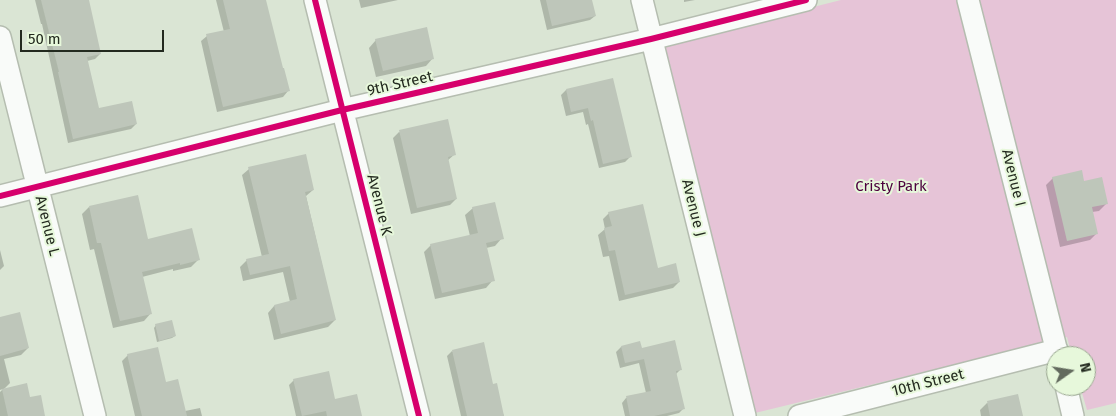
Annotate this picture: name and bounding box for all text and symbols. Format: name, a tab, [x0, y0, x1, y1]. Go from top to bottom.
scale bar	[22, 20, 166, 52]
text: 50 m	[28, 30, 61, 48]
street label: 9th Street	[365, 68, 435, 100]
street label: Avenue I	[997, 148, 1029, 208]
street label: Avenue K	[363, 172, 395, 238]
street label: Avenue J	[677, 178, 709, 238]
park label: Cristy Park	[855, 178, 927, 196]
street label: Avenue L	[31, 194, 63, 258]
north arrow	[1046, 346, 1096, 396]
text: N	[1076, 361, 1094, 374]
street label: 10th Street	[890, 365, 966, 401]

